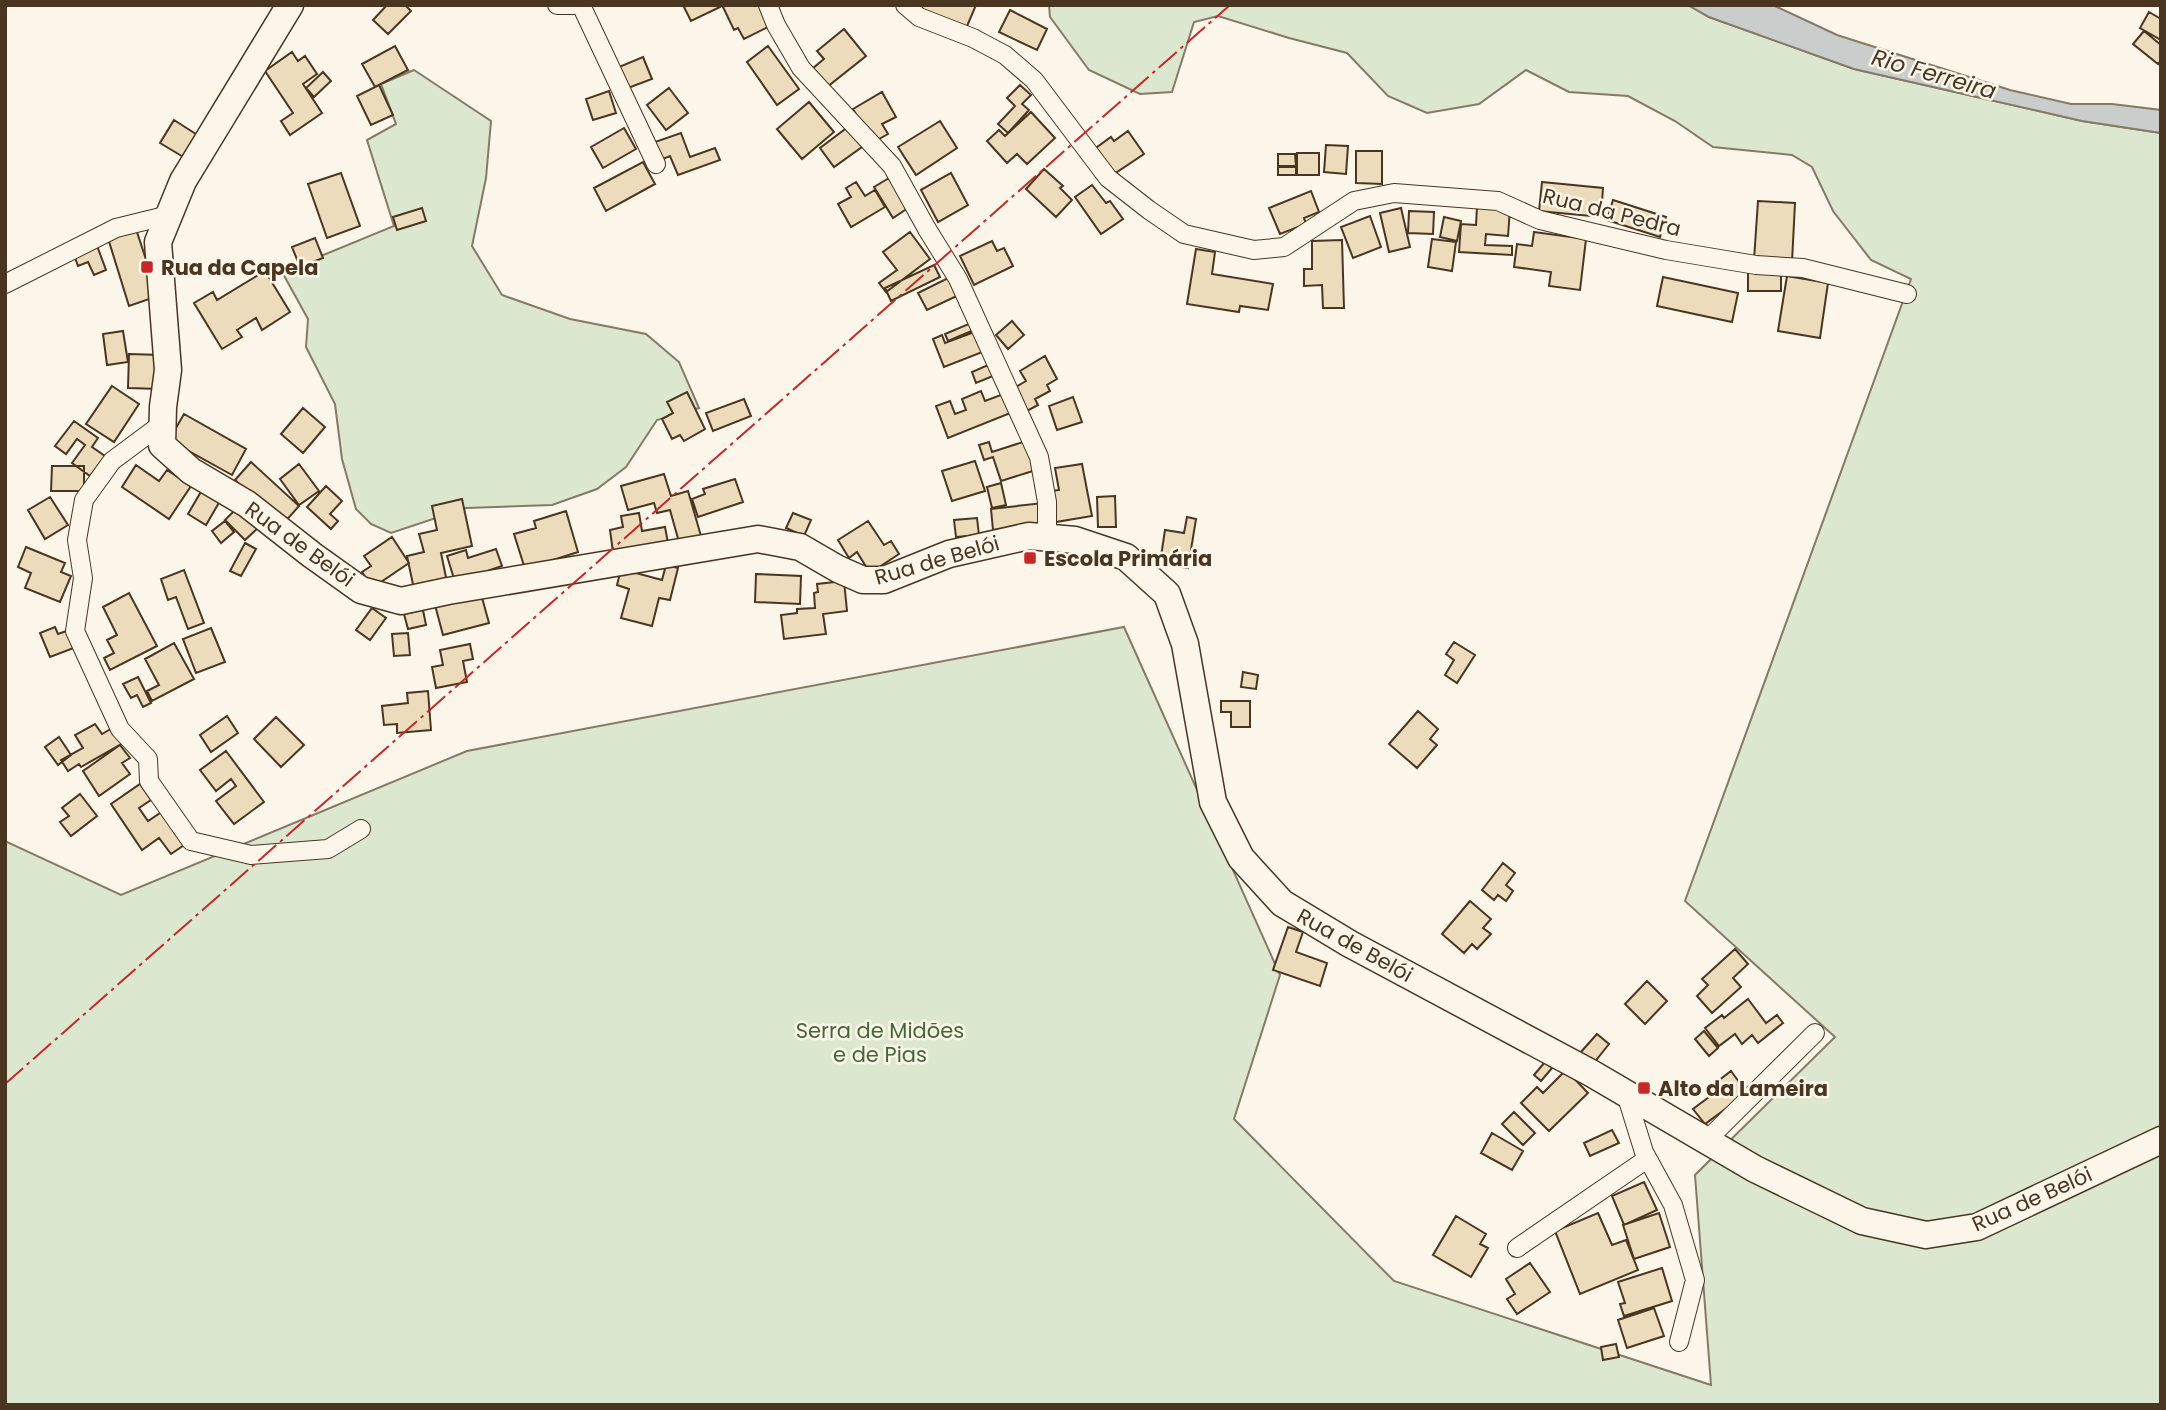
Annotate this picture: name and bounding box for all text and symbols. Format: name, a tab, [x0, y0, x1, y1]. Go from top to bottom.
water label: Rio Ferreira	[1868, 41, 2000, 107]
street label: Rua da Pedra	[1540, 181, 1684, 243]
place label: Rua da Capela	[161, 253, 318, 282]
marker: Rua da Capela	[139, 259, 155, 275]
street label: Rua de Belói	[239, 495, 361, 593]
street label: Rua de Belói	[871, 528, 1003, 592]
place label: Escola Primária	[1044, 544, 1212, 573]
marker: Escola Primária	[1022, 550, 1038, 566]
street label: Rua de Belói	[1292, 901, 1418, 989]
park label: Serra de Midões e de Pias	[796, 1016, 964, 1069]
place label: Alto da Lameira	[1658, 1074, 1828, 1103]
marker: Alto da Lameira	[1636, 1080, 1652, 1096]
street label: Rua de Belói	[1967, 1160, 2097, 1238]

